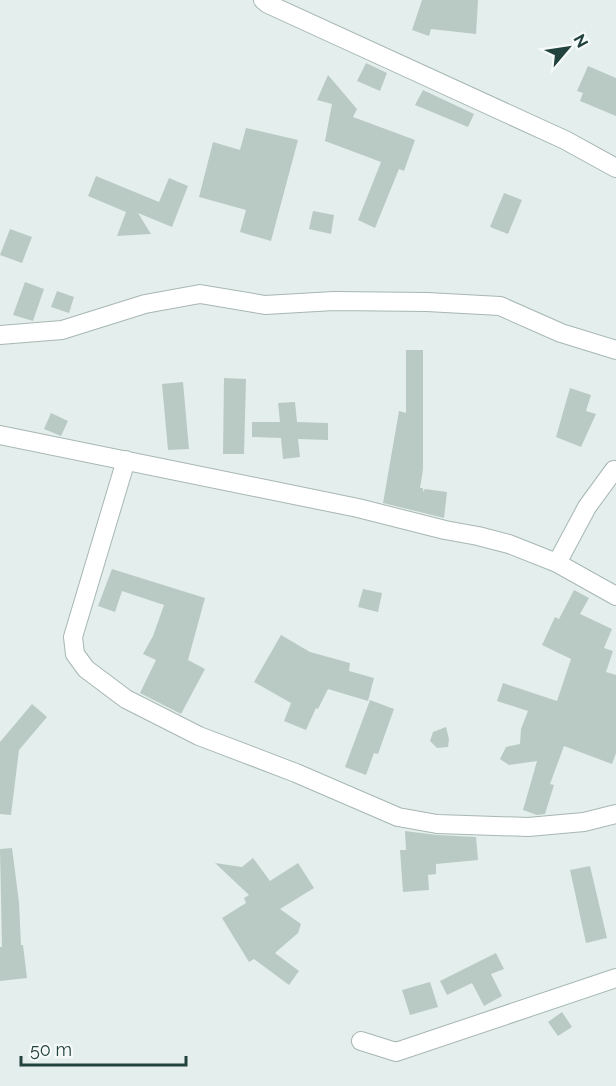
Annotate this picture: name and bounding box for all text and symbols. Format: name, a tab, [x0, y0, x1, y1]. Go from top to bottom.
north arrow	[538, 18, 598, 78]
text: N	[569, 31, 592, 51]
scale bar	[21, 1029, 186, 1067]
text: 50 m	[30, 1039, 72, 1060]

